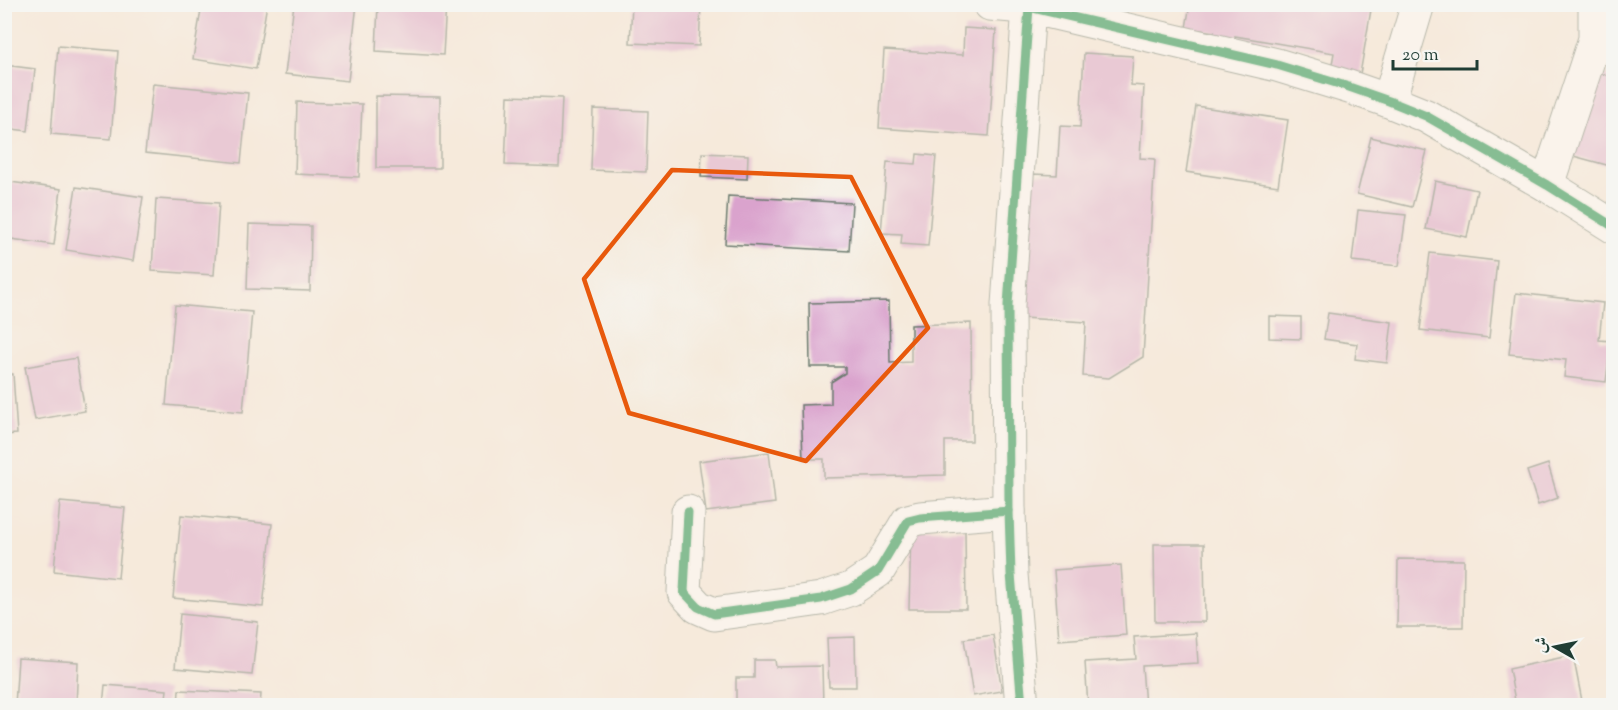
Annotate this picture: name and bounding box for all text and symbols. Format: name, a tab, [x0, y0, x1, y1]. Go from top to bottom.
scale bar	[1393, 33, 1477, 71]
text: 20 m	[1402, 43, 1439, 69]
north arrow	[1525, 617, 1585, 677]
text: ش	[1530, 635, 1555, 655]

